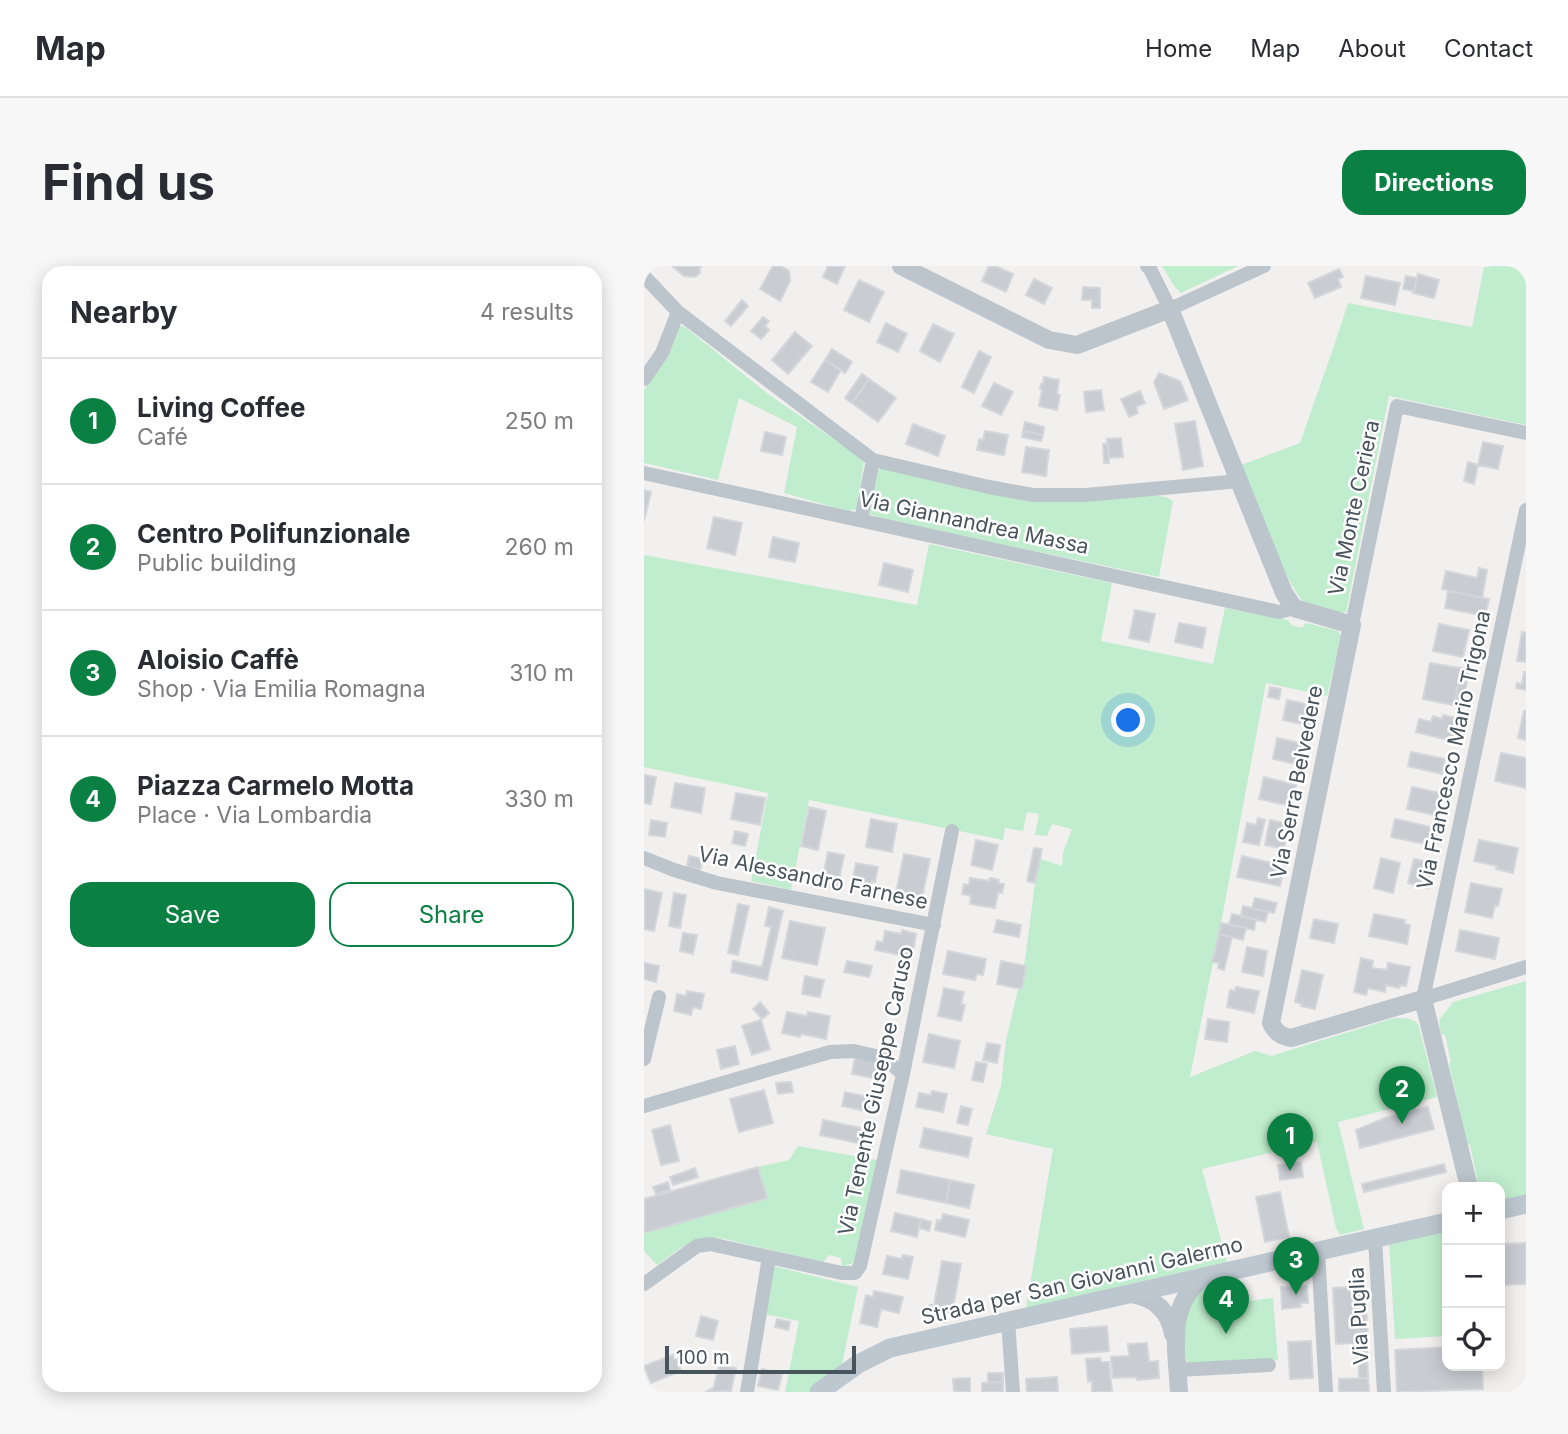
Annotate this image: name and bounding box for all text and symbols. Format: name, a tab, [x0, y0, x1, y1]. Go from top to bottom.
text: Map	[35, 28, 106, 68]
text: Home	[1145, 34, 1212, 63]
text: Map	[1250, 34, 1300, 63]
text: About	[1338, 34, 1406, 63]
text: Contact	[1444, 34, 1533, 63]
button: Directions	[1342, 150, 1526, 215]
text: Find us	[42, 153, 215, 212]
text: Nearby	[70, 294, 178, 330]
text: 4 results	[480, 298, 574, 326]
text: Living Coffee	[137, 392, 305, 423]
text: 1	[88, 407, 98, 435]
text: 250 m	[505, 407, 574, 435]
street label: Via Monte Ceriera	[1323, 418, 1384, 598]
text: Café	[137, 423, 188, 451]
street label: Via Giannandrea Massa	[857, 486, 1091, 559]
text: Centro Polifunzionale	[137, 518, 411, 549]
text: 2	[86, 533, 100, 561]
text: 260 m	[505, 533, 574, 561]
text: Public building	[137, 549, 296, 577]
street label: Via Francesco Mario Trigona	[1412, 608, 1495, 892]
text: Aloisio Caffè	[137, 644, 299, 675]
text: 3	[86, 659, 100, 687]
text: 310 m	[509, 659, 574, 687]
text: Shop · Via Emilia Romagna	[137, 675, 426, 703]
street label: Via Serra Belvedere	[1265, 683, 1328, 881]
your location	[1111, 703, 1145, 737]
text: Piazza Carmelo Motta	[137, 770, 414, 801]
text: 4	[85, 785, 101, 813]
text: 330 m	[504, 785, 574, 813]
text: Place · Via Lombardia	[137, 801, 372, 829]
street label: Via Alessandro Farnese	[696, 841, 930, 914]
button: Save	[70, 882, 315, 947]
button: Share	[329, 882, 574, 947]
street label: Via Tenente Giuseppe Caruso	[833, 944, 918, 1238]
pin: 2	[1379, 1066, 1425, 1124]
pin: 1	[1267, 1113, 1313, 1171]
map controls	[1442, 1182, 1505, 1371]
button: +	[1442, 1182, 1505, 1245]
street label: Strada per San Giovanni Galermo	[919, 1231, 1245, 1330]
pin: 3	[1273, 1237, 1319, 1295]
button: −	[1442, 1245, 1505, 1308]
street label: Via Puglia	[1343, 1266, 1374, 1366]
pin: 4	[1203, 1276, 1249, 1334]
button: locate	[1442, 1308, 1505, 1371]
scale bar	[665, 1343, 856, 1375]
text: 100 m	[676, 1346, 730, 1369]

